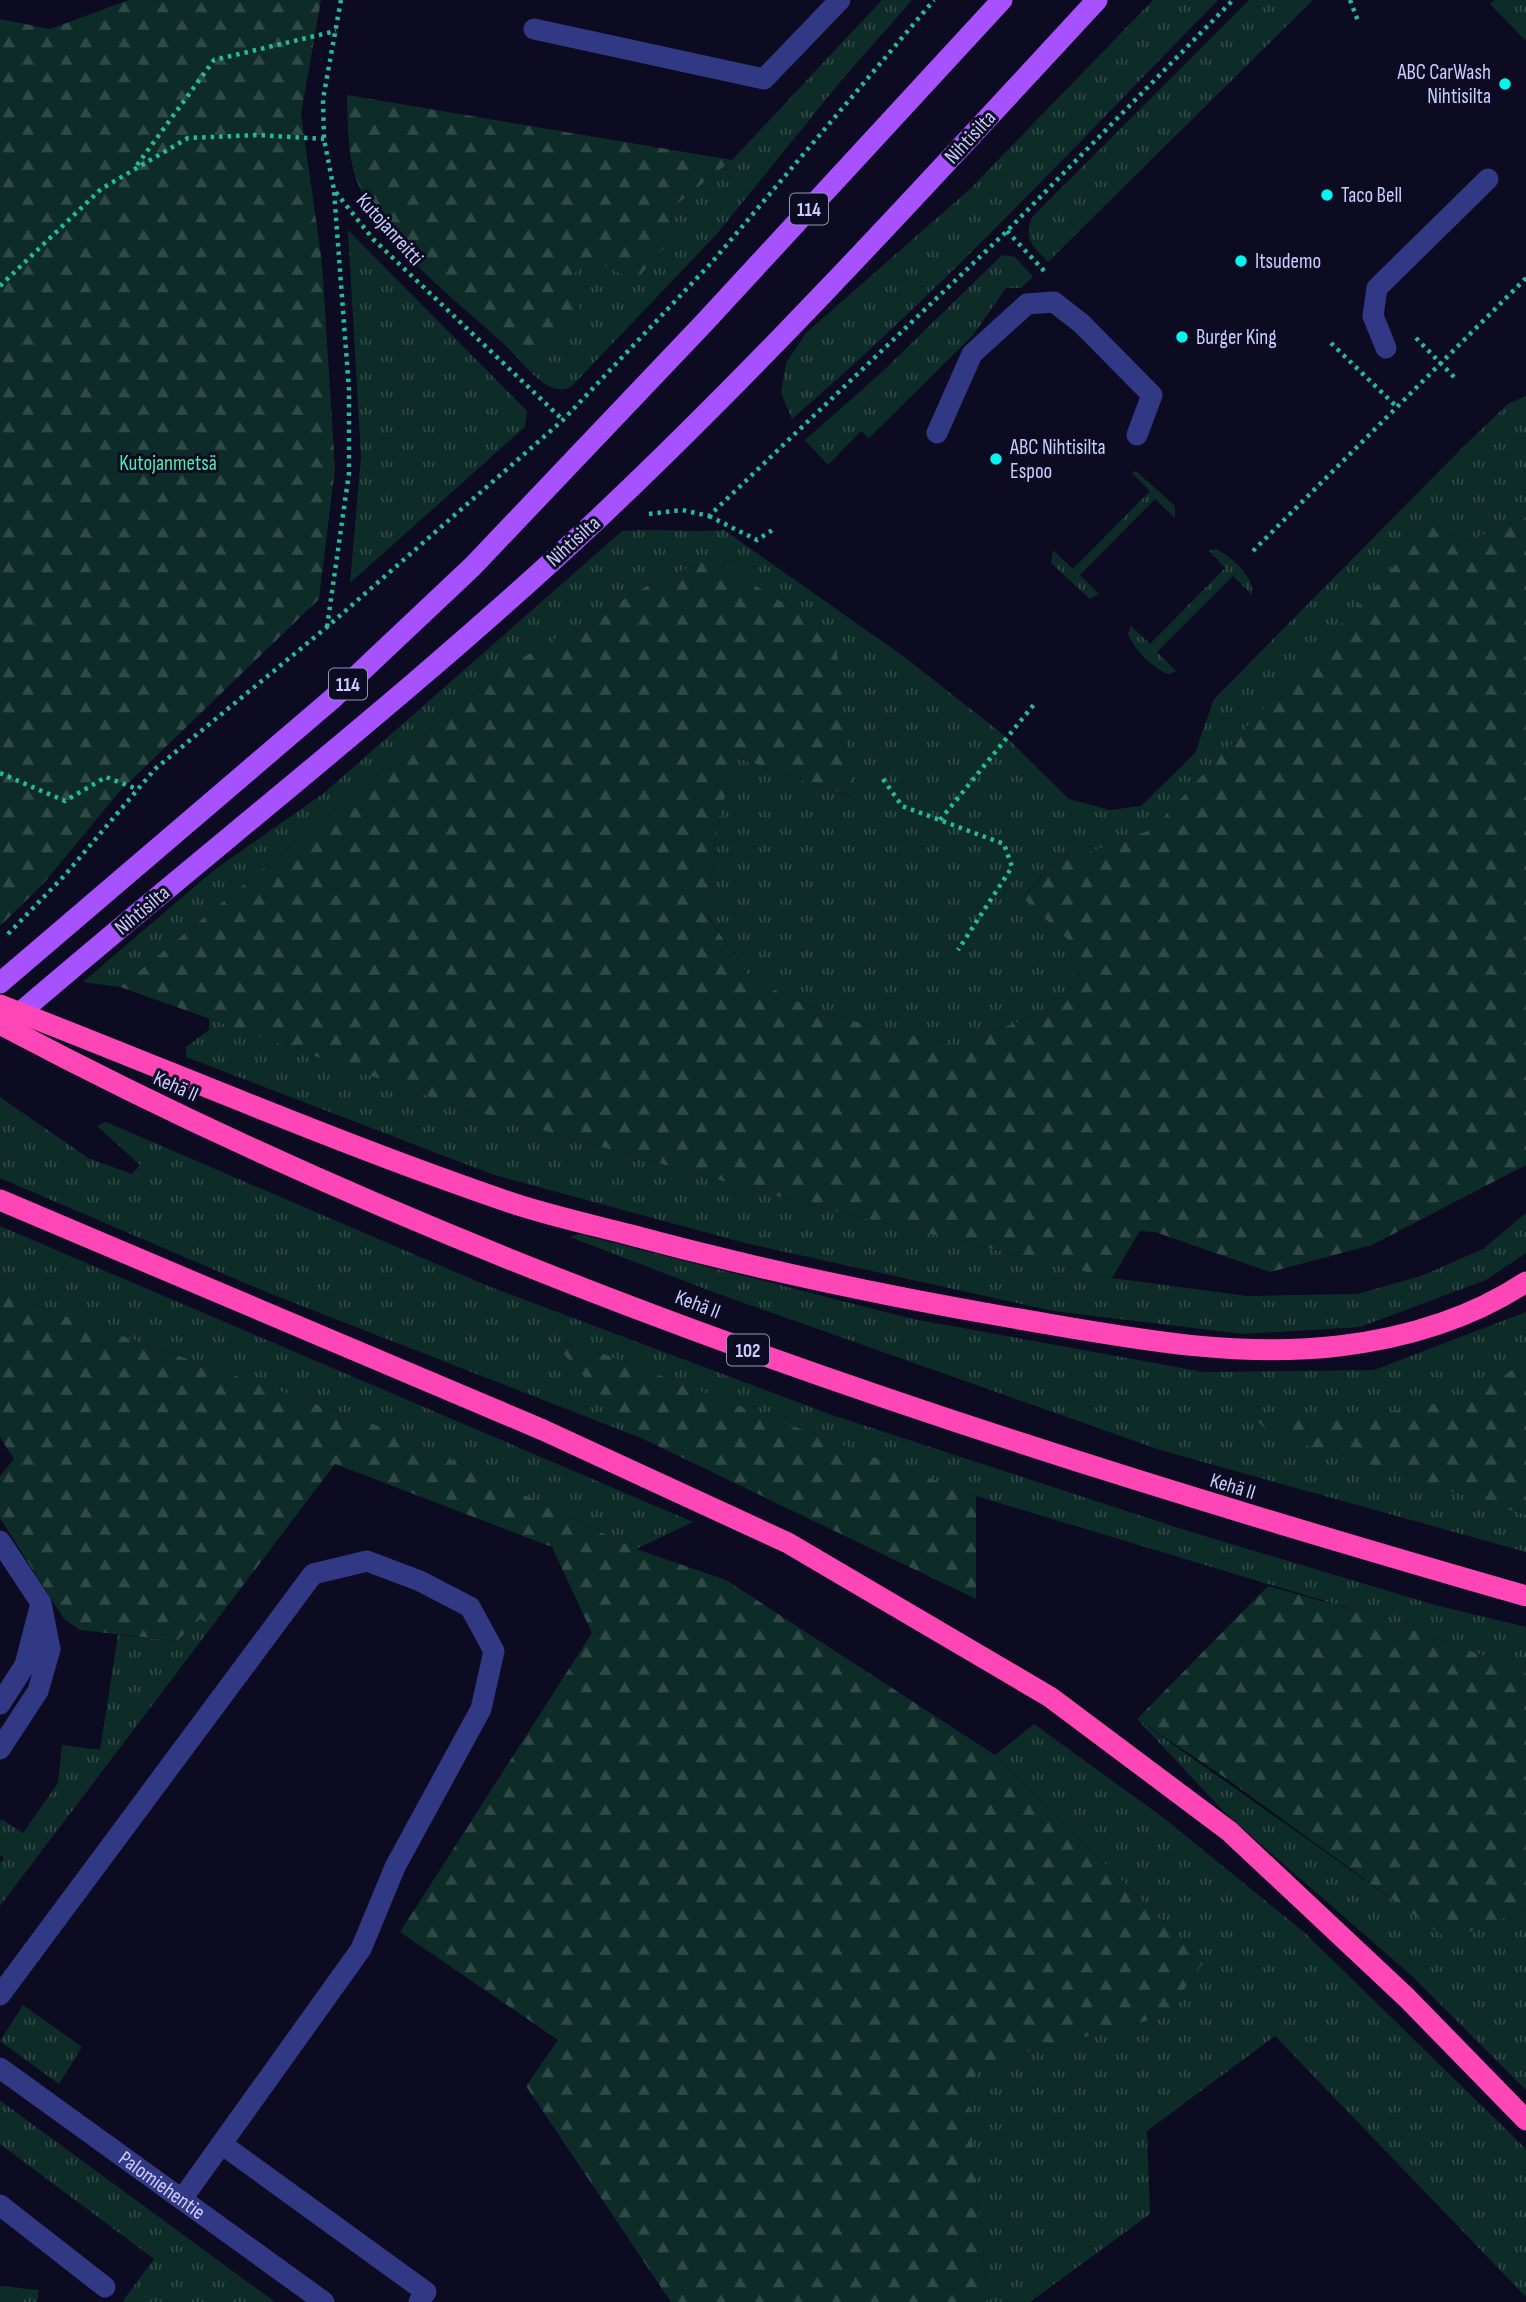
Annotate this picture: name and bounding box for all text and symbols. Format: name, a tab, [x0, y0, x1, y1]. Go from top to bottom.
place label: ABC CarWash Nihtisilta	[1396, 60, 1491, 109]
marker: ABC CarWash Nihtisilta	[1497, 76, 1513, 92]
street label: Nihtisilta	[939, 105, 1001, 169]
place label: Taco Bell	[1341, 183, 1402, 208]
marker: Taco Bell	[1319, 187, 1335, 203]
street label: Kutojanreitti	[351, 188, 429, 271]
road number: 114	[790, 194, 828, 224]
place label: Itsudemo	[1255, 249, 1321, 274]
marker: Itsudemo	[1233, 253, 1249, 269]
place label: Burger King	[1196, 325, 1277, 350]
marker: Burger King	[1174, 329, 1190, 345]
place label: ABC Nihtisilta Espoo	[1009, 435, 1106, 484]
park label: Kutojanmetsä	[119, 451, 217, 476]
marker: ABC Nihtisilta Espoo	[988, 451, 1004, 467]
street label: Nihtisilta	[541, 511, 605, 572]
road number: 114	[329, 668, 367, 699]
street label: Nihtisilta	[110, 880, 175, 940]
street label: Kehä II	[149, 1066, 202, 1107]
street label: Kehä II	[672, 1284, 724, 1324]
road number: 102	[727, 1334, 769, 1366]
street label: Kehä II	[1207, 1468, 1259, 1505]
street label: Palomiehentie	[114, 2146, 210, 2225]

